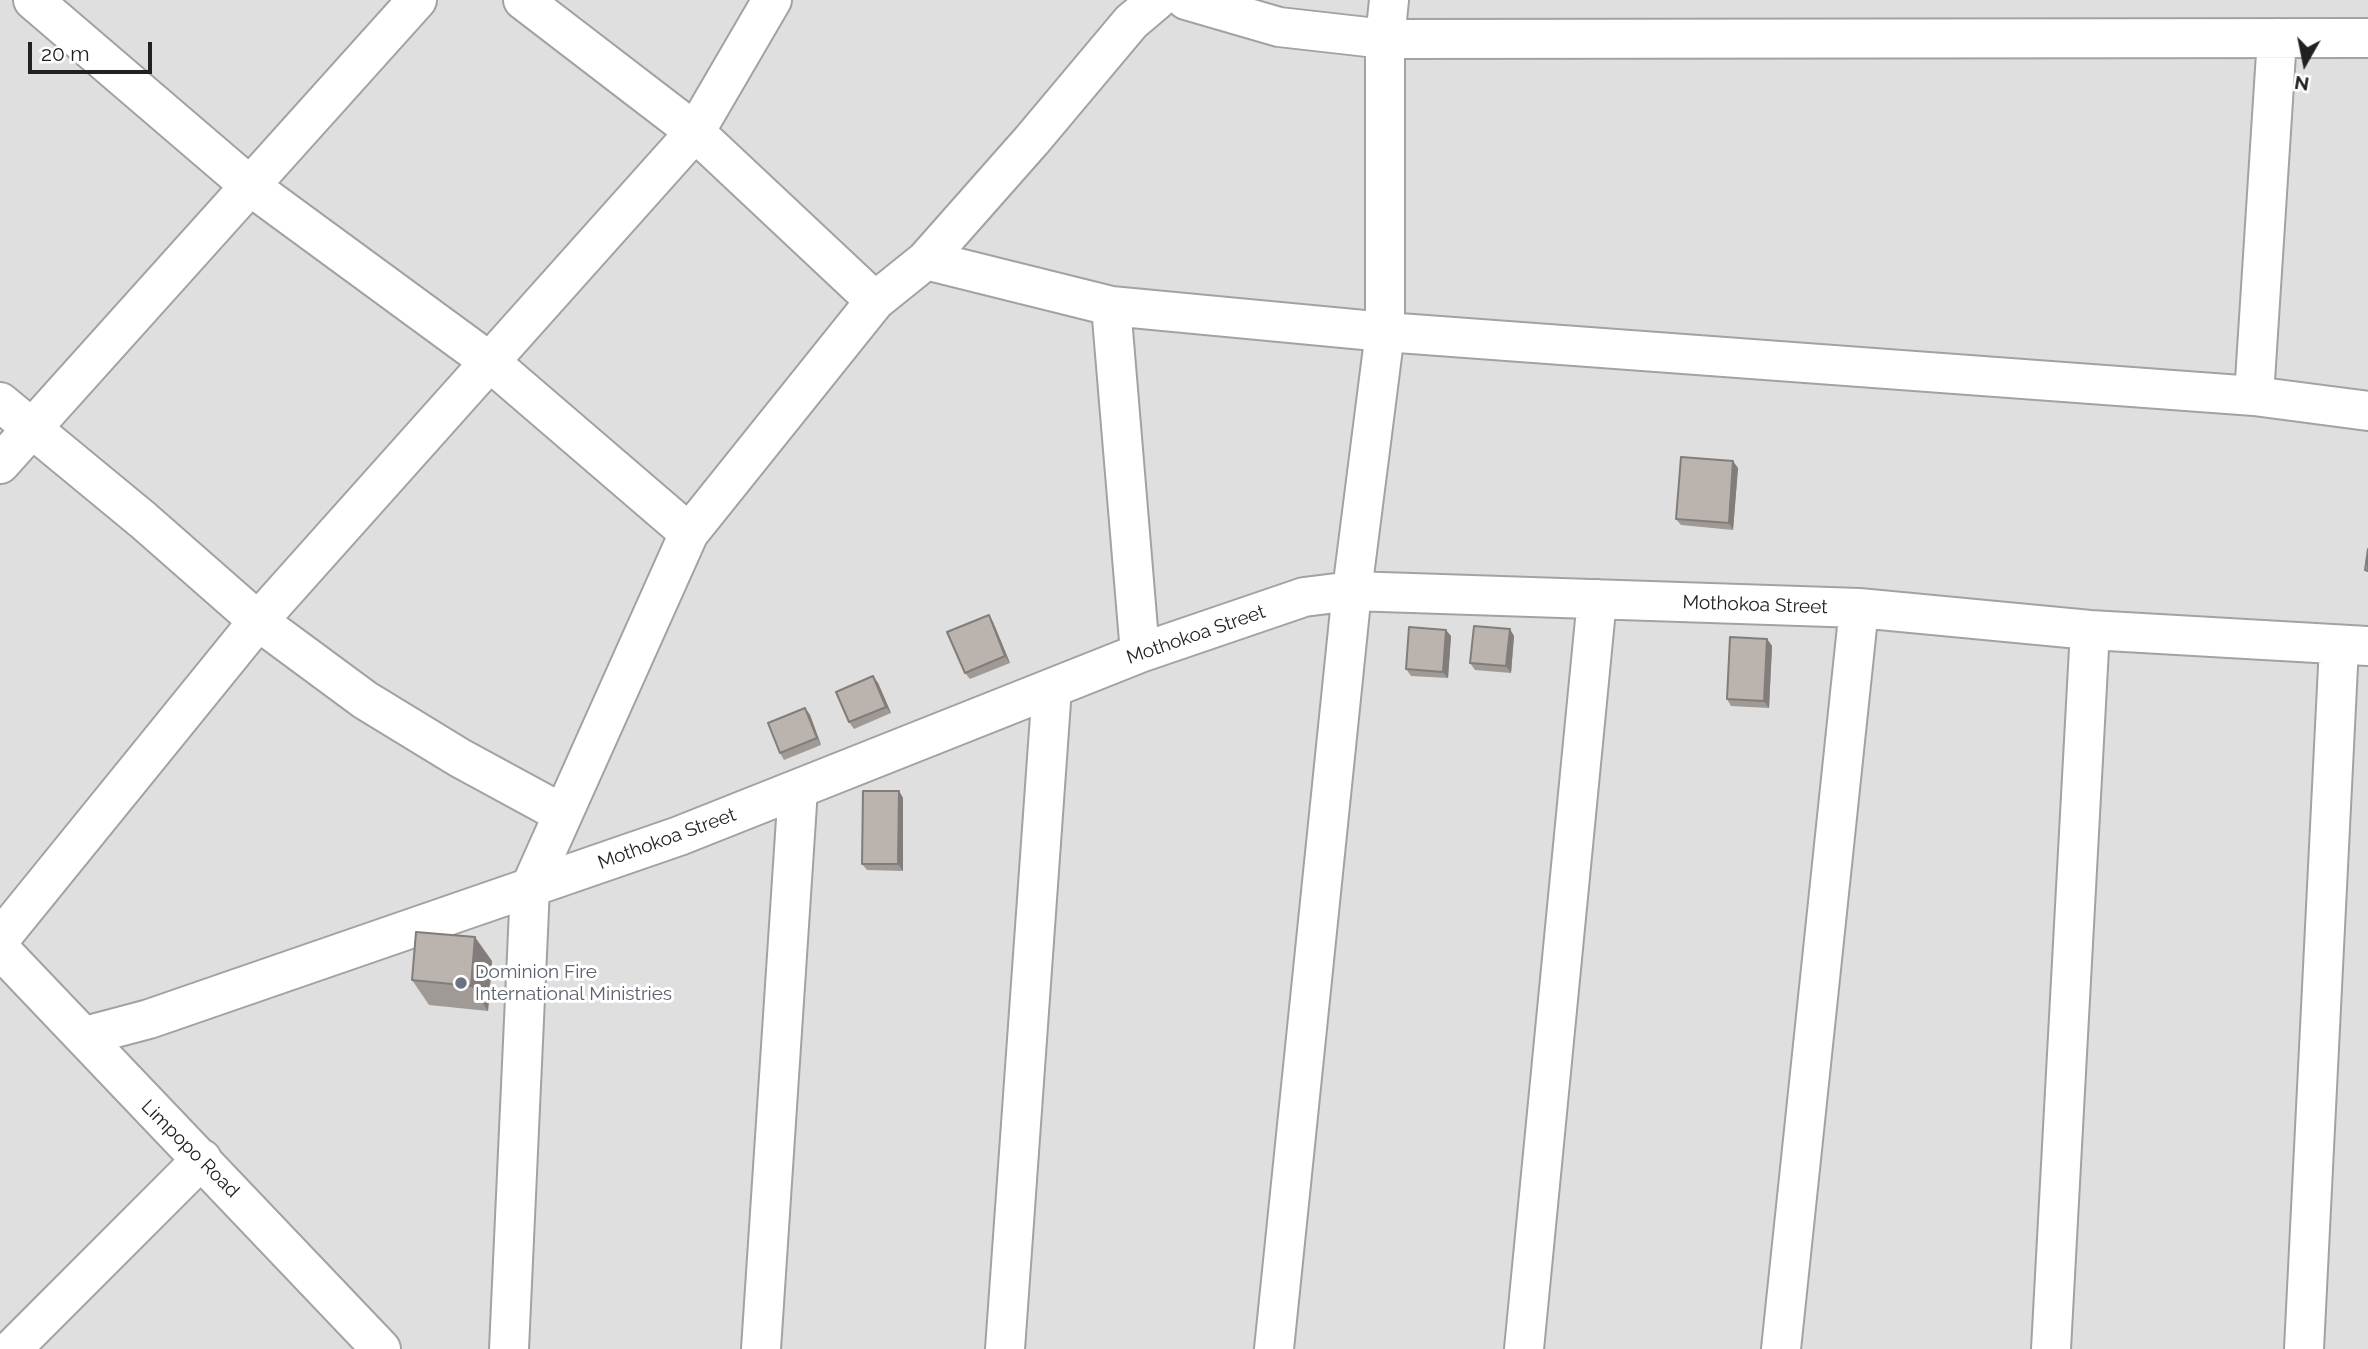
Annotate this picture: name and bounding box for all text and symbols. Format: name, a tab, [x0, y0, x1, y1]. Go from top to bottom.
scale bar	[32, 28, 156, 72]
north arrow	[2270, 28, 2340, 98]
text: 20 m	[41, 41, 89, 66]
text: N	[2293, 72, 2311, 96]
street label: Mothokoa Street	[1682, 591, 1828, 619]
street label: Mothokoa Street	[1124, 601, 1268, 669]
street label: Mothokoa Street	[595, 803, 739, 875]
place label: Dominion Fire International Ministries	[475, 961, 672, 1005]
marker: Dominion Fire International Ministries	[453, 975, 469, 991]
street label: Limpopo Road	[136, 1095, 244, 1203]

